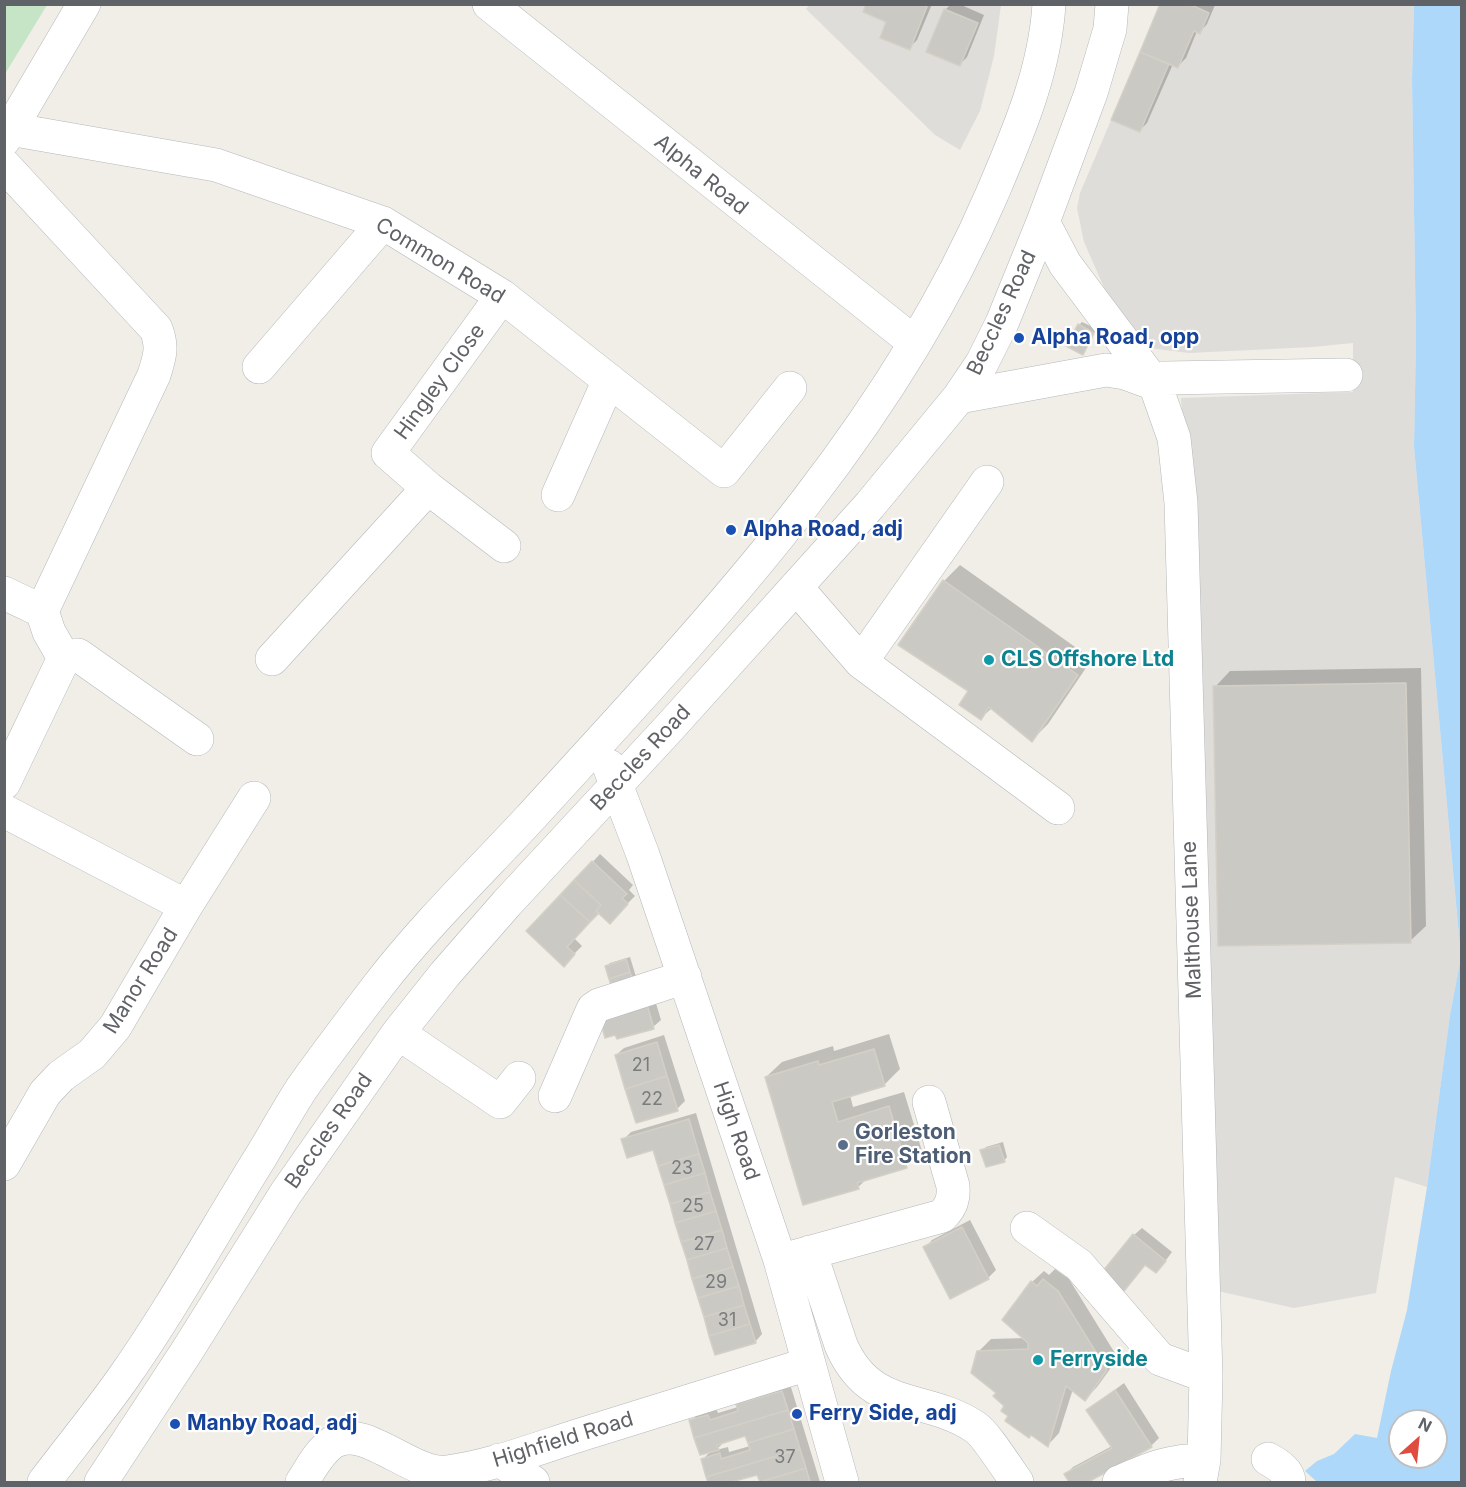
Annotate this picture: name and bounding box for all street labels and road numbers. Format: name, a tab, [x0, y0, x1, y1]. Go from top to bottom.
street label: Alpha Road	[649, 130, 753, 220]
street label: Common Road	[371, 213, 509, 309]
street label: Beccles Road	[962, 247, 1042, 379]
street label: Hingley Close	[390, 319, 490, 445]
street label: Beccles Road	[586, 700, 696, 816]
street label: Malthouse Lane	[1177, 841, 1207, 999]
street label: Manor Road	[98, 923, 184, 1039]
street label: Beccles Road	[280, 1068, 378, 1194]
street label: High Road	[707, 1078, 765, 1184]
street label: Highfield Road	[490, 1407, 636, 1473]

